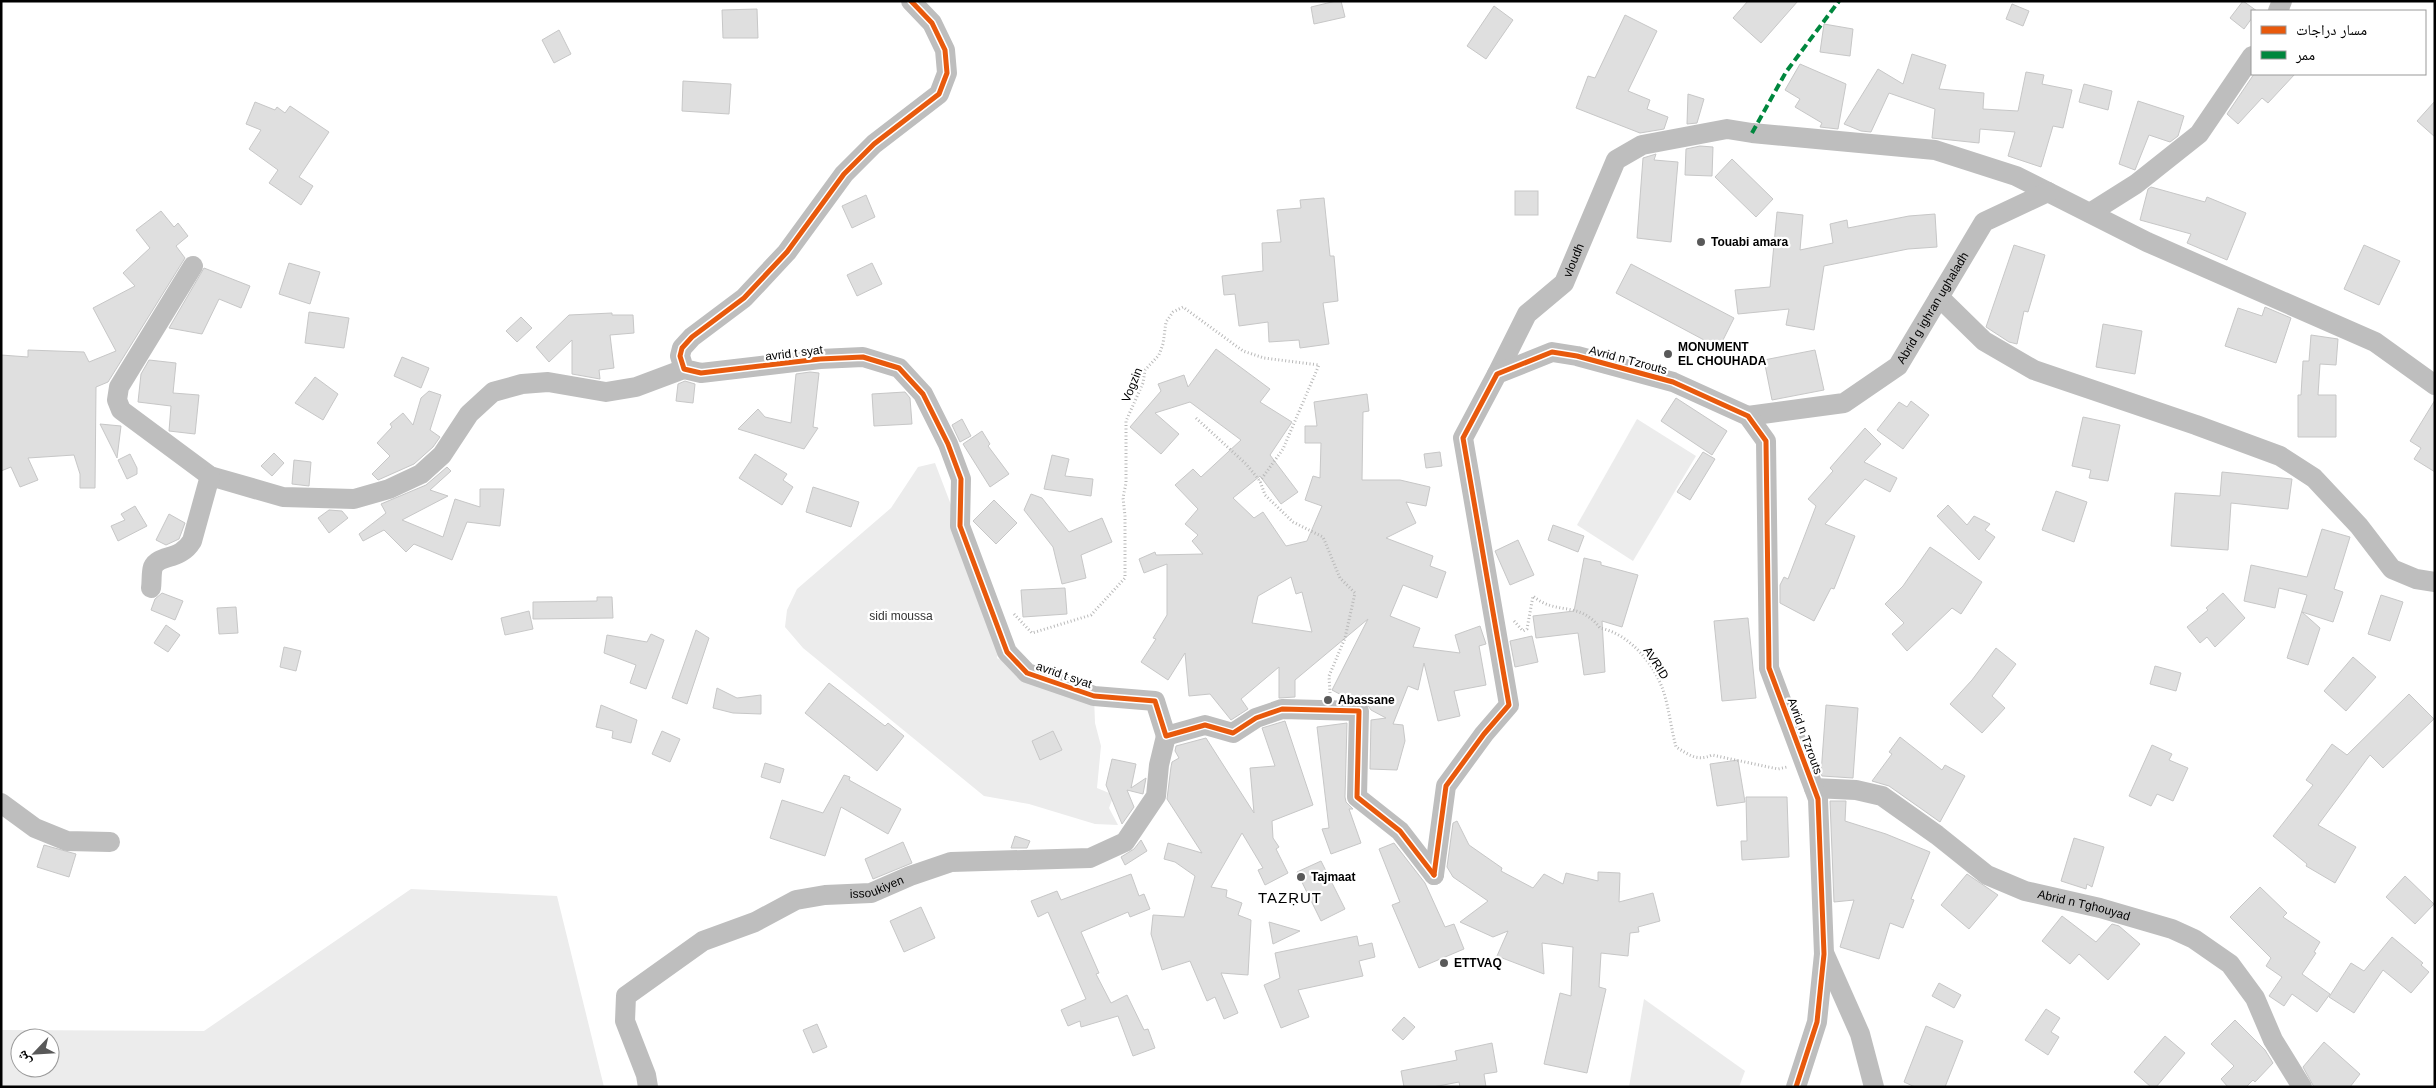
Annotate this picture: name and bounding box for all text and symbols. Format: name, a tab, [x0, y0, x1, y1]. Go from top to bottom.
legend	[2251, 10, 2426, 75]
text: مسار دراجات	[2296, 21, 2367, 39]
text: ممر	[2295, 46, 2315, 64]
place label: Touabi amara	[1711, 235, 1788, 249]
marker: Touabi amara	[1695, 236, 1707, 248]
street label: vloudh	[1560, 241, 1587, 279]
street label: Abrid g ighran ughaladh	[1894, 250, 1971, 366]
place label: MONUMENT EL CHOUHADA	[1678, 340, 1767, 368]
street label: avrid t syat	[764, 342, 824, 363]
street label: Avrid n Tzrouts	[1587, 343, 1669, 377]
marker: MONUMENT EL CHOUHADA	[1662, 348, 1674, 360]
street label: Vogzin	[1119, 366, 1145, 404]
park label: sidi moussa	[869, 609, 933, 623]
street label: AVRID	[1640, 644, 1672, 682]
street label: avrid t syat	[1034, 659, 1094, 691]
place label: Abassane	[1338, 693, 1395, 707]
marker: Abassane	[1322, 694, 1334, 706]
street label: Avrid n Tzrouts	[1785, 696, 1825, 776]
place label: Tajmaat	[1311, 870, 1355, 884]
marker: Tajmaat	[1295, 871, 1307, 883]
street label: issoukiyen	[850, 873, 906, 901]
street label: Abrid n Tghouyad	[2036, 887, 2132, 923]
district label: TAZṚUT	[1258, 889, 1322, 906]
place label: ETTVAQ	[1454, 956, 1502, 970]
marker: ETTVAQ	[1438, 957, 1450, 969]
north arrow	[10, 1028, 60, 1078]
text: ش	[13, 1048, 35, 1069]

